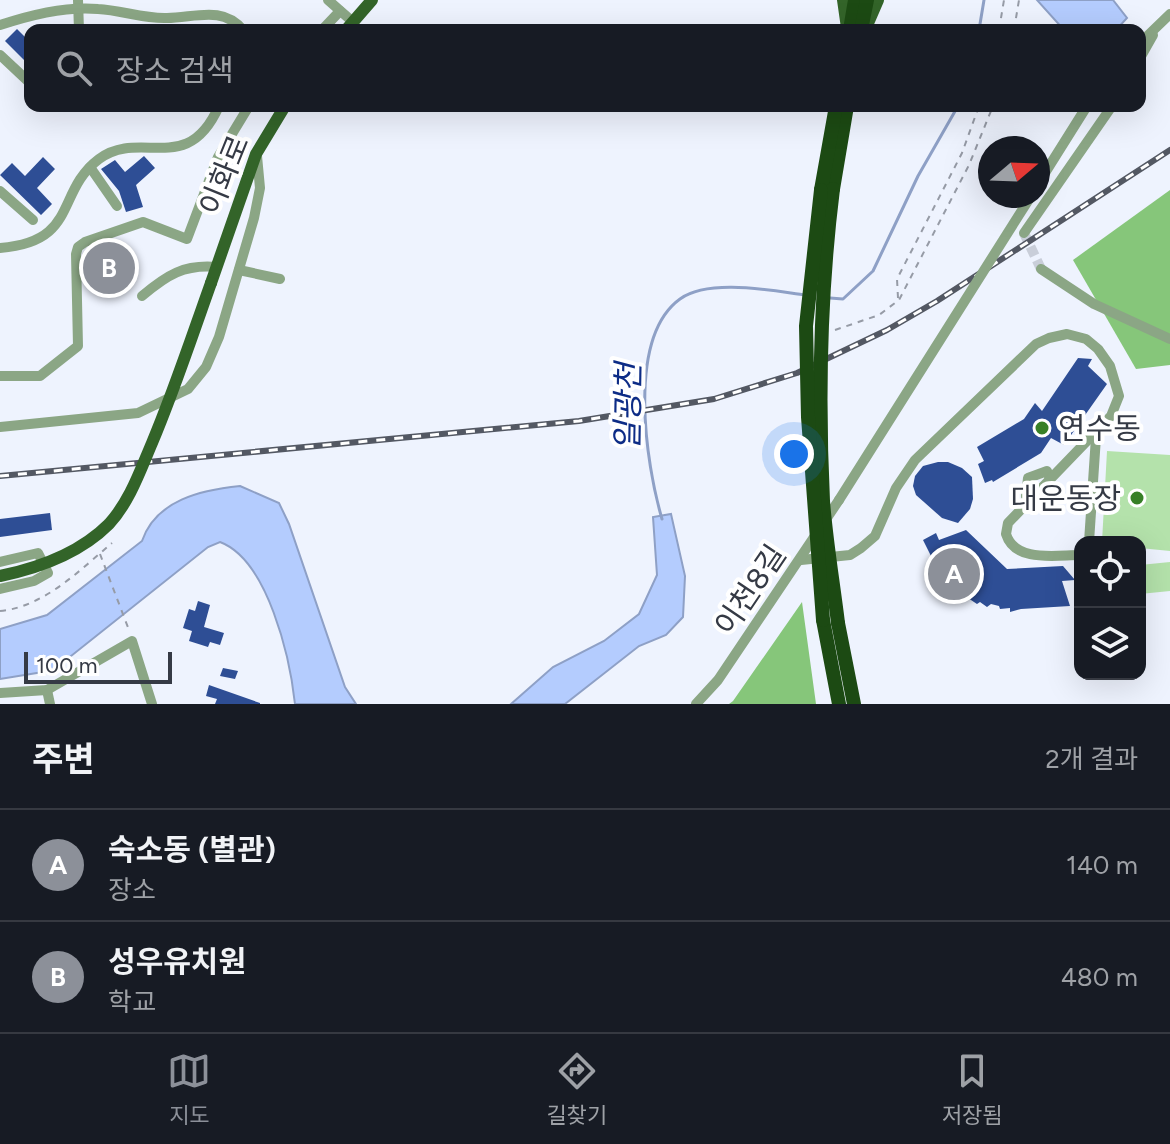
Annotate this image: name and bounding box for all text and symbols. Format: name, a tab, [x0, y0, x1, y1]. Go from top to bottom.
search box	[24, 24, 1146, 112]
icon: search	[52, 46, 96, 90]
text: 장소 검색	[116, 52, 234, 89]
street label: 이화로	[191, 130, 257, 220]
north arrow	[978, 136, 1050, 208]
pin: B	[83, 238, 135, 298]
water label: 일광천	[608, 359, 648, 451]
place label: 연수동	[1058, 410, 1141, 447]
marker: 연수동	[1033, 419, 1051, 437]
your location	[774, 434, 814, 474]
place label: 대운동장	[1011, 480, 1121, 517]
marker: 대운동장	[1128, 489, 1146, 507]
map controls	[1074, 536, 1146, 680]
button: locate	[1074, 536, 1146, 608]
street label: 이천8길	[706, 538, 794, 642]
pin: A	[928, 544, 980, 604]
button: layers	[1074, 608, 1146, 680]
scale bar	[24, 648, 172, 684]
text: 100 m	[36, 652, 97, 679]
text: 주변	[32, 739, 95, 780]
text: 2개 결과	[1045, 743, 1138, 775]
text: 숙소동 (별관)	[108, 831, 276, 868]
text: A	[49, 849, 67, 881]
text: 140 m	[1066, 849, 1138, 881]
text: 장소	[108, 874, 156, 906]
text: 성우유치원	[108, 943, 246, 980]
text: B	[50, 961, 66, 993]
text: 480 m	[1061, 961, 1138, 993]
text: 학교	[108, 986, 156, 1018]
tab: 지도	[167, 1049, 211, 1129]
tab: 길찾기	[546, 1049, 607, 1129]
tab: 저장됨	[942, 1049, 1003, 1129]

